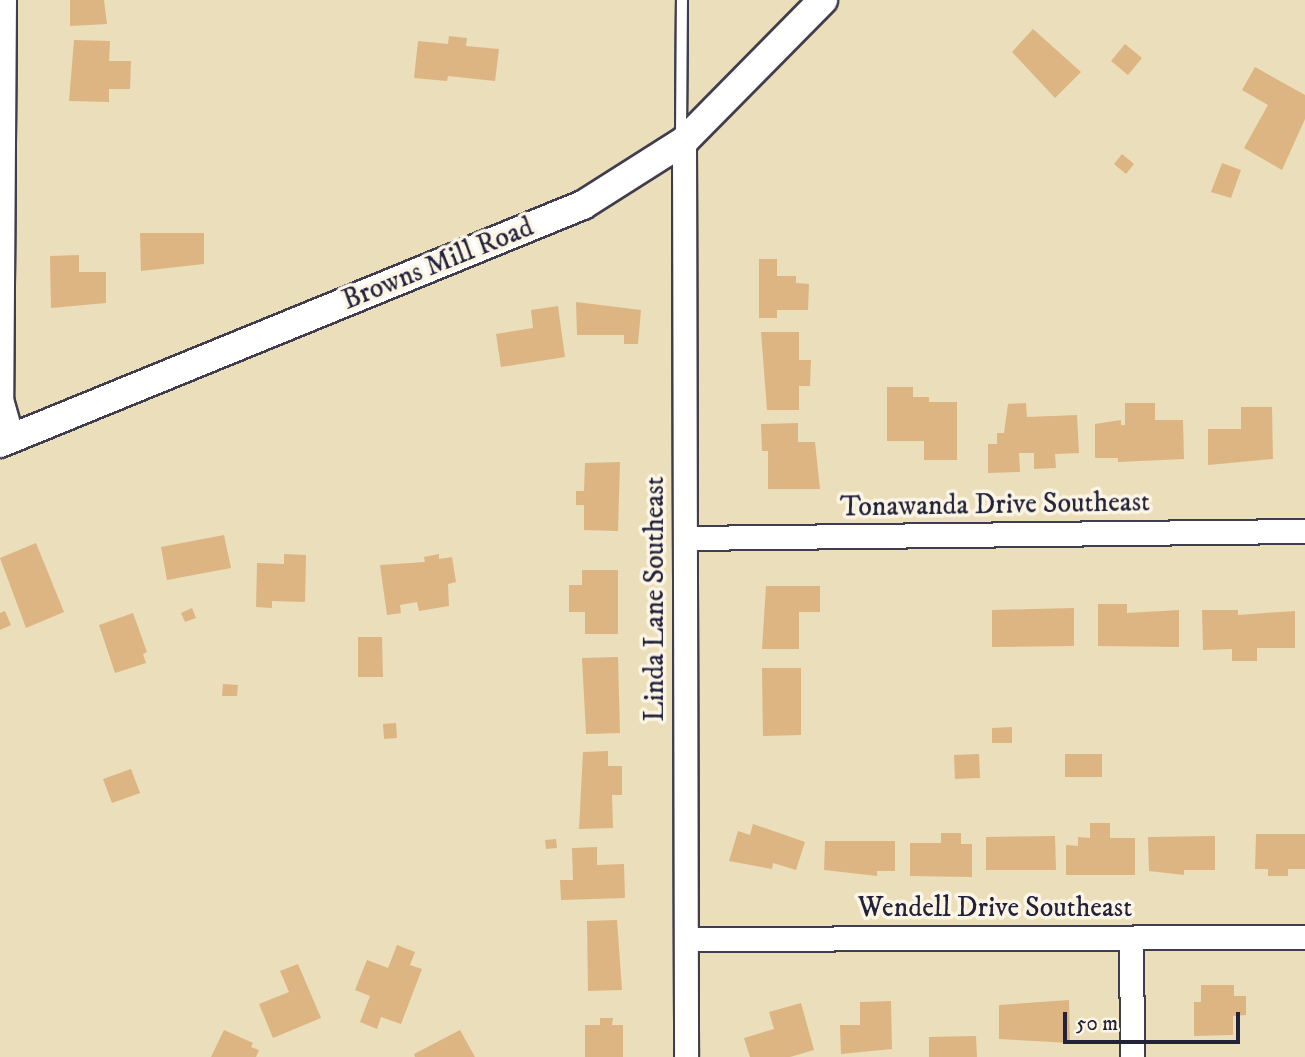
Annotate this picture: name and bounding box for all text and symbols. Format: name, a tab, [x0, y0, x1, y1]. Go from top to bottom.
street label: Browns Mill Road	[338, 210, 538, 318]
street label: Linda Lane Southeast	[638, 476, 672, 722]
street label: Tonawanda Drive Southeast	[840, 485, 1150, 525]
street label: Wendell Drive Southeast	[858, 891, 1132, 925]
scale bar	[1067, 998, 1244, 1042]
text: 50 m	[1076, 1011, 1118, 1037]

